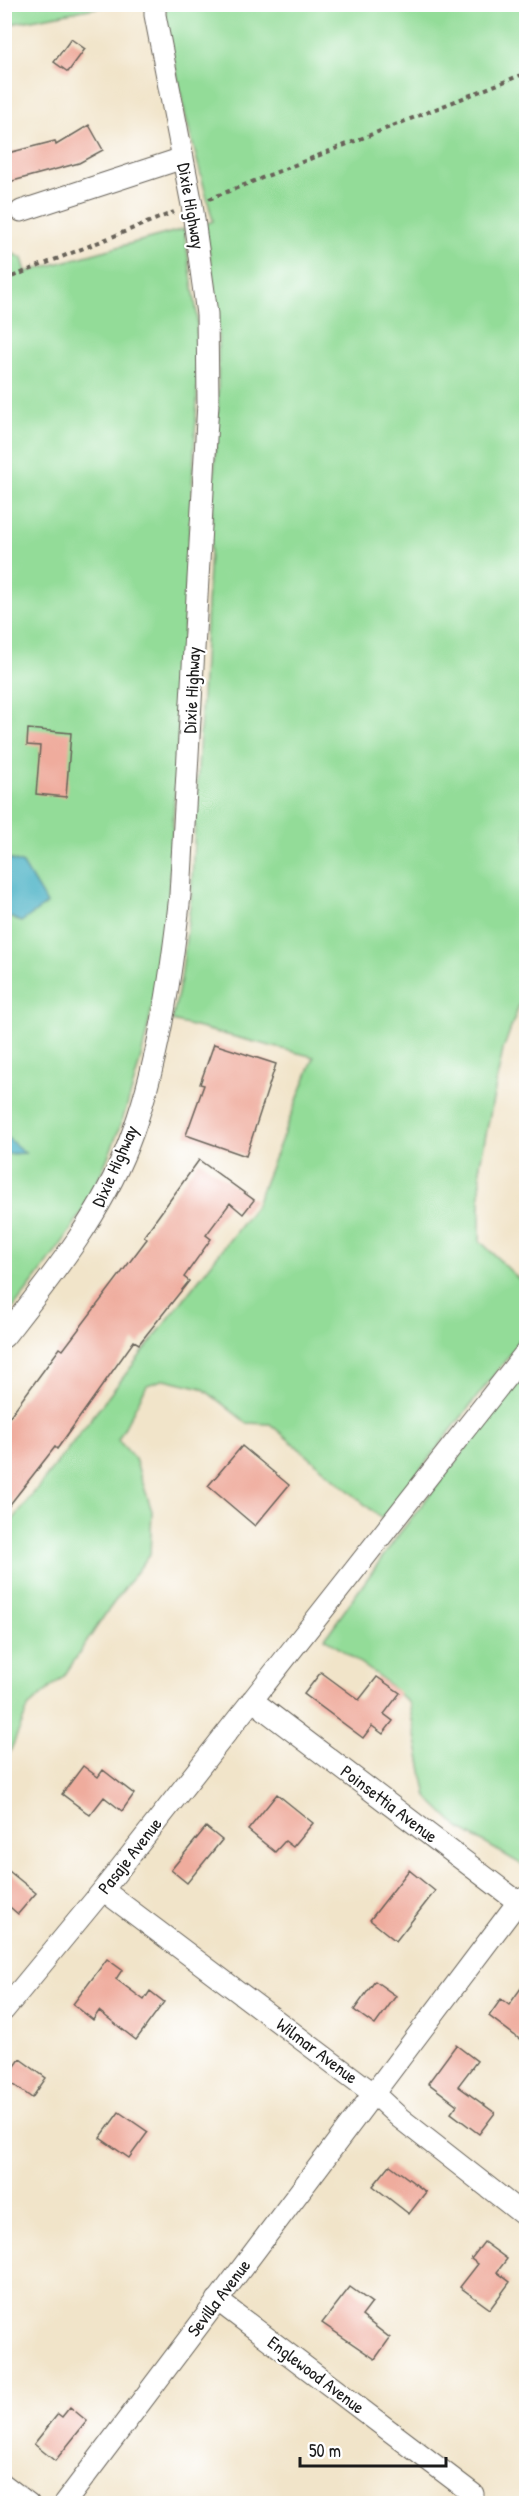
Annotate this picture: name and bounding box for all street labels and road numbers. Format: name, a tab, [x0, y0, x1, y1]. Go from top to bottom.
street label: Dixie Highway	[172, 161, 211, 251]
street label: Dixie Highway	[177, 645, 206, 734]
street label: Dixie Highway	[85, 1121, 144, 1211]
street label: Poinsettia Avenue	[336, 1759, 443, 1848]
street label: Pasaje Avenue	[92, 1812, 167, 1899]
street label: Wilmar Avenue	[271, 2012, 363, 2089]
street label: Sevilla Avenue	[181, 2254, 256, 2342]
street label: Englewood Avenue	[263, 2330, 370, 2419]

